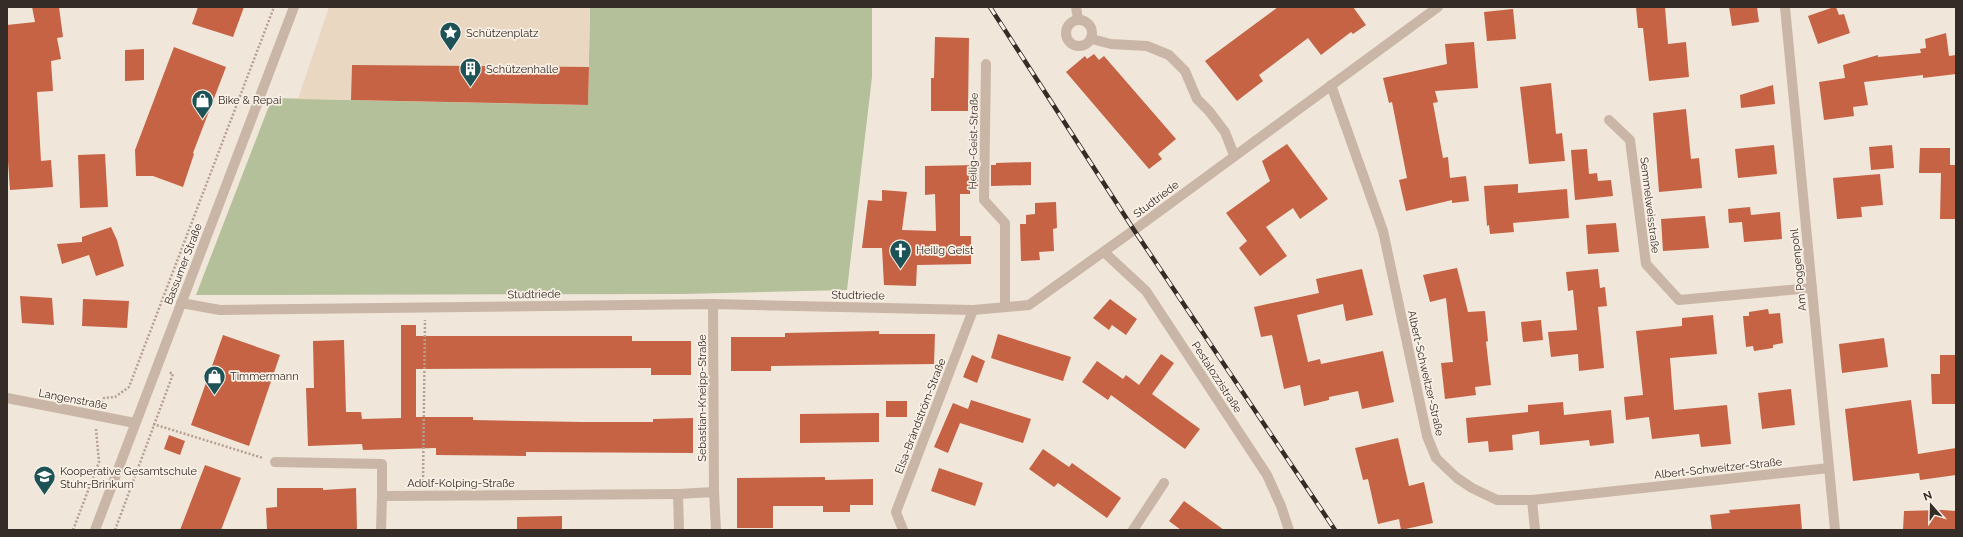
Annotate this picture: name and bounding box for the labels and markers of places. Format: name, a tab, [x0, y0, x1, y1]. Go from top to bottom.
place icon: Schützenplatz	[438, 20, 464, 53]
place label: Schützenplatz	[466, 27, 539, 40]
building icon: Schützenhalle	[457, 56, 483, 89]
place label: Schützenhalle	[486, 63, 559, 76]
shop icon: Bike & Repai	[189, 87, 215, 120]
place label: Bike & Repai	[218, 94, 281, 107]
church icon: Heilig Geist	[887, 237, 913, 270]
place label: Heilig Geist	[916, 244, 974, 257]
shop icon: Timmermann	[202, 363, 228, 396]
place label: Timmermann	[230, 370, 299, 383]
school or university icon: Kooperative Gesamtschule Stuhr-Brinkum	[31, 464, 57, 497]
place label: Kooperative Gesamtschule Stuhr-Brinkum	[60, 465, 198, 491]

